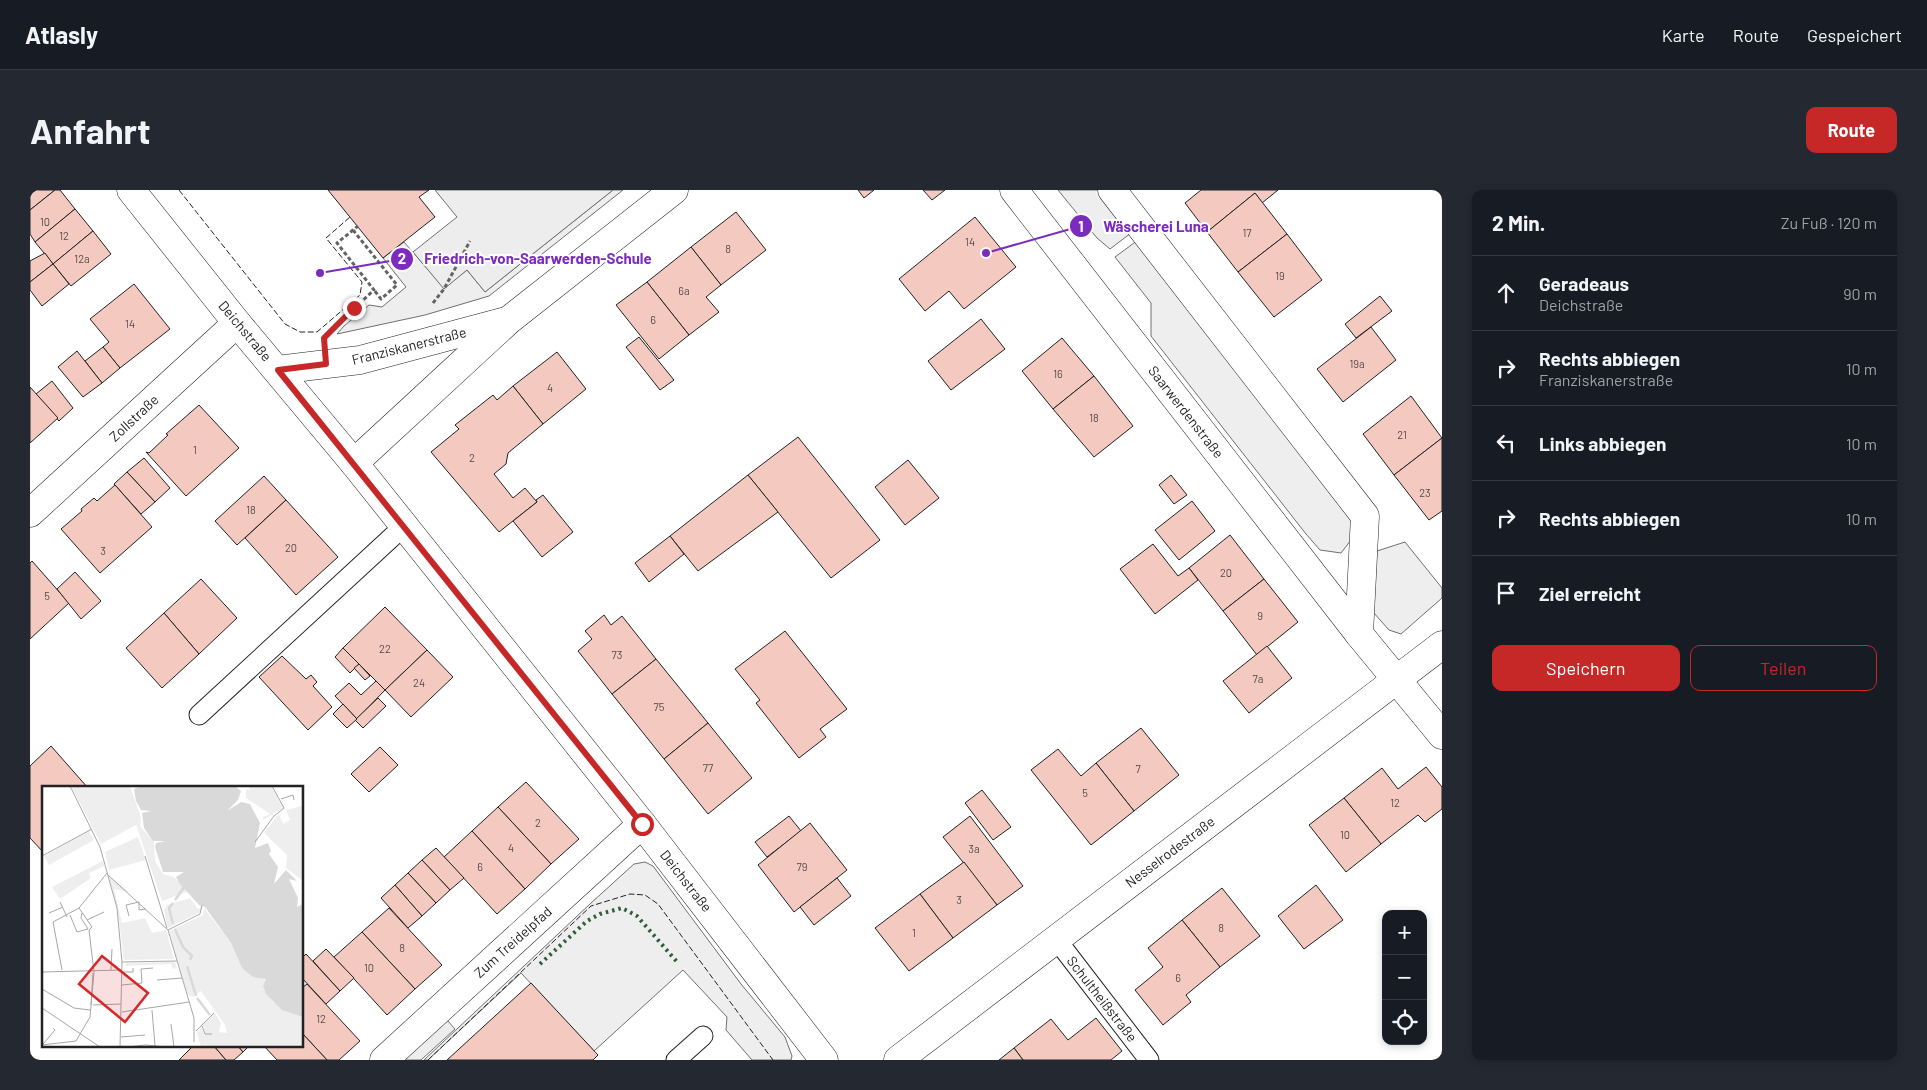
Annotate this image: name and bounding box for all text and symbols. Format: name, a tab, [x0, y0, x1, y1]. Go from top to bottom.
text: Atlasly	[25, 20, 98, 49]
text: Karte	[1662, 24, 1705, 46]
text: Route	[1733, 24, 1779, 46]
text: Gespeichert	[1807, 24, 1902, 46]
button: Route	[1806, 107, 1897, 153]
text: Anfahrt	[30, 109, 150, 151]
text: 2 Min.	[1492, 210, 1545, 235]
callout: Wäscherei Luna	[1068, 211, 1219, 241]
text: Zu Fuß · 120 m	[1781, 213, 1877, 232]
house number: 10	[40, 215, 50, 228]
text: 1	[1078, 217, 1084, 235]
text: Wäscherei Luna	[1103, 217, 1209, 235]
house number: 17	[1242, 226, 1252, 239]
house number: 12	[59, 229, 69, 242]
house number: 14	[965, 235, 975, 248]
house number: 8	[725, 242, 731, 255]
callout: Friedrich-von-Saarwerden-Schule	[389, 244, 662, 274]
text: 2	[398, 249, 406, 267]
text: Friedrich-von-Saarwerden-Schule	[424, 249, 652, 267]
house number: 12a	[74, 252, 90, 265]
house number: 19	[1275, 269, 1285, 282]
text: Geradeaus	[1539, 272, 1629, 295]
icon: ahead	[1492, 279, 1520, 307]
house number: 6a	[678, 284, 690, 297]
text: 90 m	[1843, 284, 1877, 303]
text: Deichstraße	[1539, 295, 1623, 314]
street label: Deichstraße	[215, 297, 276, 364]
route end	[343, 297, 366, 320]
house number: 6	[650, 313, 656, 326]
house number: 14	[125, 317, 135, 330]
street label: Franziskanerstraße	[350, 323, 468, 368]
text: Rechts abbiegen	[1539, 347, 1680, 370]
icon: right	[1492, 354, 1520, 382]
house number: 19a	[1349, 357, 1365, 370]
text: 10 m	[1846, 359, 1877, 378]
street label: Saarwerdenstraße	[1145, 362, 1228, 461]
house number: 16	[1053, 367, 1063, 380]
text: Franziskanerstraße	[1539, 370, 1673, 389]
house number: 4	[547, 381, 553, 394]
street label: Zollstraße	[106, 391, 162, 445]
house number: 18	[1089, 411, 1099, 424]
house number: 21	[1397, 428, 1407, 441]
icon: left	[1492, 429, 1520, 457]
text: Links abbiegen	[1539, 432, 1666, 455]
text: 10 m	[1846, 434, 1877, 453]
house number: 1	[193, 443, 197, 456]
house number: 2	[469, 451, 475, 464]
house number: 23	[1419, 486, 1431, 499]
house number: 18	[246, 503, 256, 516]
icon: right	[1492, 504, 1520, 532]
text: Rechts abbiegen	[1539, 507, 1680, 530]
text: 10 m	[1846, 509, 1877, 528]
house number: 20	[285, 541, 297, 554]
house number: 3	[100, 544, 106, 557]
house number: 20	[1220, 566, 1232, 579]
icon: arrive	[1492, 579, 1520, 607]
text: Ziel erreicht	[1539, 582, 1641, 605]
house number: 5	[44, 589, 50, 602]
house number: 9	[1257, 609, 1263, 622]
house number: 22	[379, 642, 391, 655]
button: Speichern	[1492, 645, 1680, 691]
button: Teilen	[1690, 645, 1877, 691]
house number: 73	[612, 648, 622, 661]
house number: 7a	[1253, 672, 1263, 685]
house number: 24	[413, 676, 425, 689]
house number: 75	[654, 700, 665, 713]
house number: 77	[703, 761, 713, 774]
house number: 7	[1135, 762, 1141, 775]
inset map	[42, 786, 304, 1048]
house number: 5	[1082, 786, 1088, 799]
house number: 12	[1390, 796, 1400, 809]
street label: Nesselrodestraße	[1122, 812, 1218, 891]
route start	[631, 813, 654, 836]
house number: 2	[535, 816, 541, 829]
house number: 10	[1340, 828, 1350, 841]
house number: 4	[508, 841, 514, 854]
house number: 3a	[968, 842, 980, 855]
street label: Deichstraße	[657, 846, 716, 915]
house number: 6	[477, 860, 483, 873]
house number: 79	[797, 860, 808, 873]
house number: 3	[956, 893, 962, 906]
street label: Zum Treidelpfad	[470, 902, 555, 981]
map controls	[1382, 910, 1427, 1045]
button: +	[1382, 910, 1427, 955]
house number: 8	[1218, 921, 1224, 934]
house number: 1	[912, 926, 916, 939]
house number: 8	[399, 941, 405, 954]
street label: Schultheißstraße	[1064, 952, 1141, 1045]
button: −	[1382, 955, 1427, 1000]
house number: 10	[364, 961, 374, 974]
house number: 6	[1175, 971, 1181, 984]
button: locate	[1382, 1000, 1427, 1045]
house number: 12	[316, 1012, 326, 1025]

